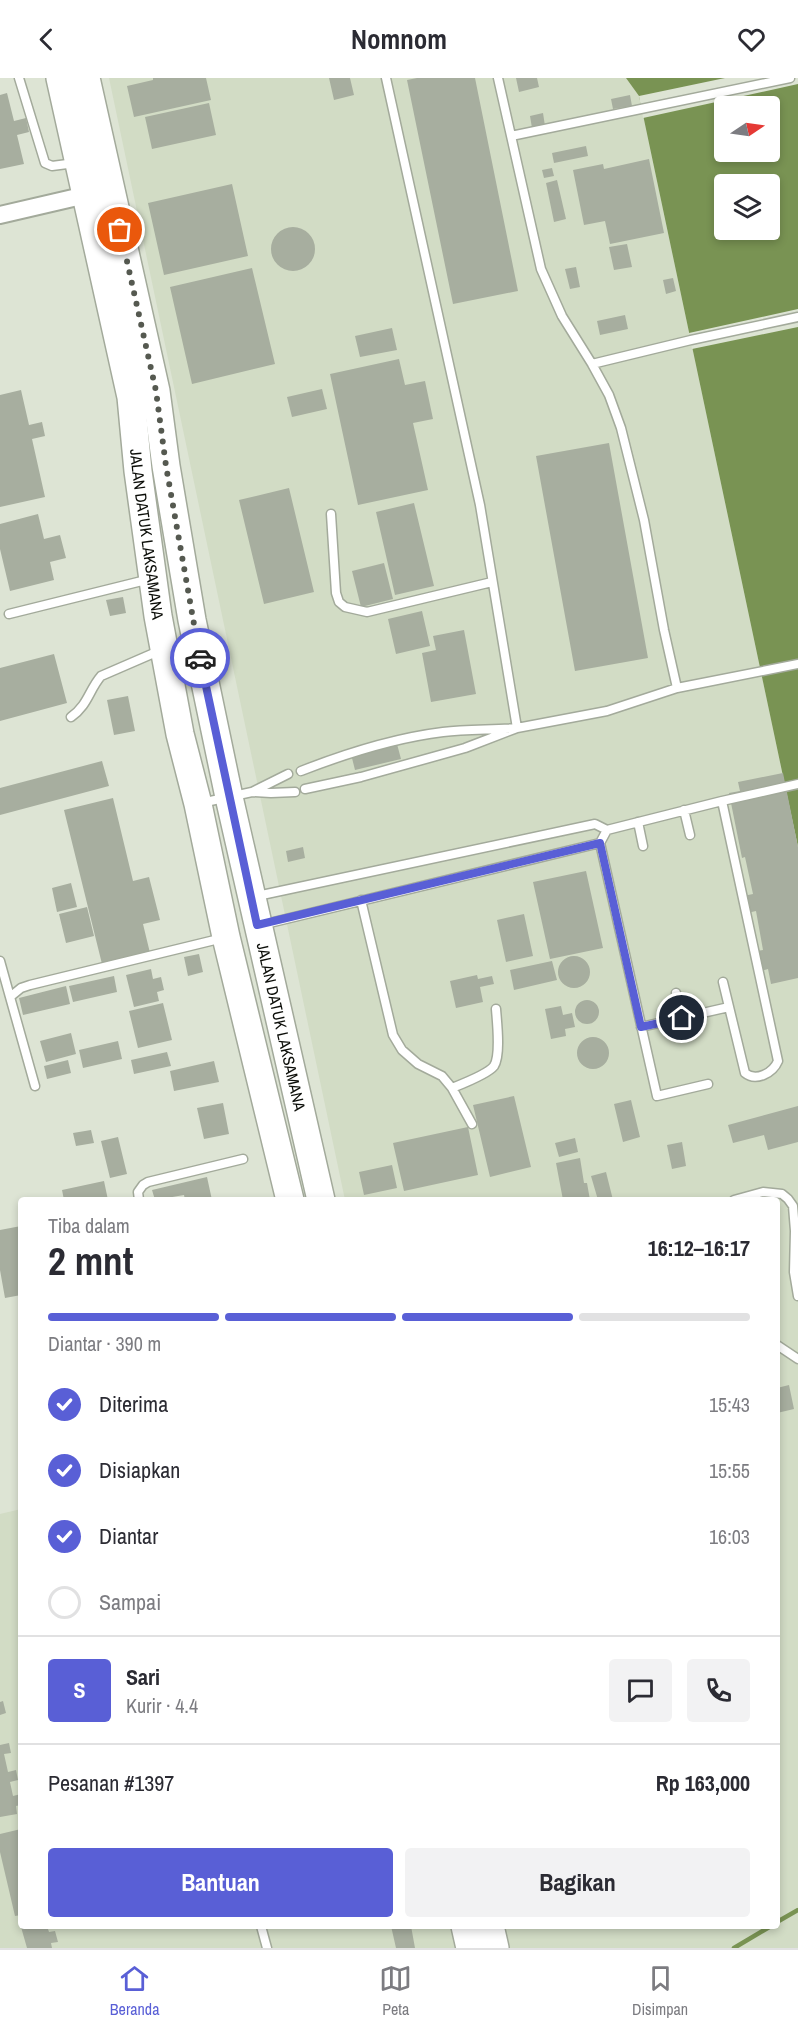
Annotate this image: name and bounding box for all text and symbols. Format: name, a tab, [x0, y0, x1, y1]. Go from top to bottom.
text: Nomnom	[351, 21, 447, 57]
icon: back	[30, 23, 63, 56]
icon: heart	[735, 23, 768, 56]
north arrow	[714, 96, 780, 162]
map controls	[714, 96, 780, 240]
button: layers	[714, 174, 780, 240]
pin	[94, 204, 145, 255]
icon: bag	[103, 213, 136, 246]
street label: JALAN DATUK LAKSAMANA	[125, 448, 169, 621]
courier	[170, 628, 230, 688]
icon: car	[184, 642, 217, 675]
street label: JALAN DATUK LAKSAMANA	[252, 940, 311, 1113]
pin	[656, 992, 707, 1043]
icon: home	[665, 1001, 698, 1034]
text: Tiba dalam	[48, 1212, 130, 1239]
text: 16:12–16:17	[648, 1233, 750, 1263]
text: 2 mnt	[48, 1235, 133, 1287]
text: Diantar · 390 m	[48, 1330, 161, 1357]
icon: check	[48, 1388, 81, 1421]
text: Diterima	[99, 1389, 168, 1419]
text: 15:43	[709, 1391, 750, 1418]
icon: check	[48, 1454, 81, 1487]
text: Disiapkan	[99, 1455, 180, 1485]
text: 15:55	[709, 1457, 750, 1484]
icon: check	[48, 1520, 81, 1553]
text: Diantar	[99, 1521, 158, 1551]
text: 16:03	[709, 1523, 750, 1550]
text: Sampai	[99, 1587, 161, 1617]
button: chat	[609, 1659, 672, 1722]
button: phone	[687, 1659, 750, 1722]
text: Sari	[126, 1662, 160, 1692]
text: S	[73, 1675, 86, 1705]
text: Kurir · 4.4	[126, 1692, 198, 1719]
text: Pesanan #1397	[48, 1768, 174, 1798]
text: Rp 163,000	[656, 1768, 750, 1798]
button: Bantuan	[48, 1848, 393, 1917]
button: Bagikan	[405, 1848, 750, 1917]
tab: Beranda	[110, 1962, 159, 2020]
tab: Peta	[379, 1962, 412, 2020]
tab: Disimpan	[632, 1962, 688, 2020]

